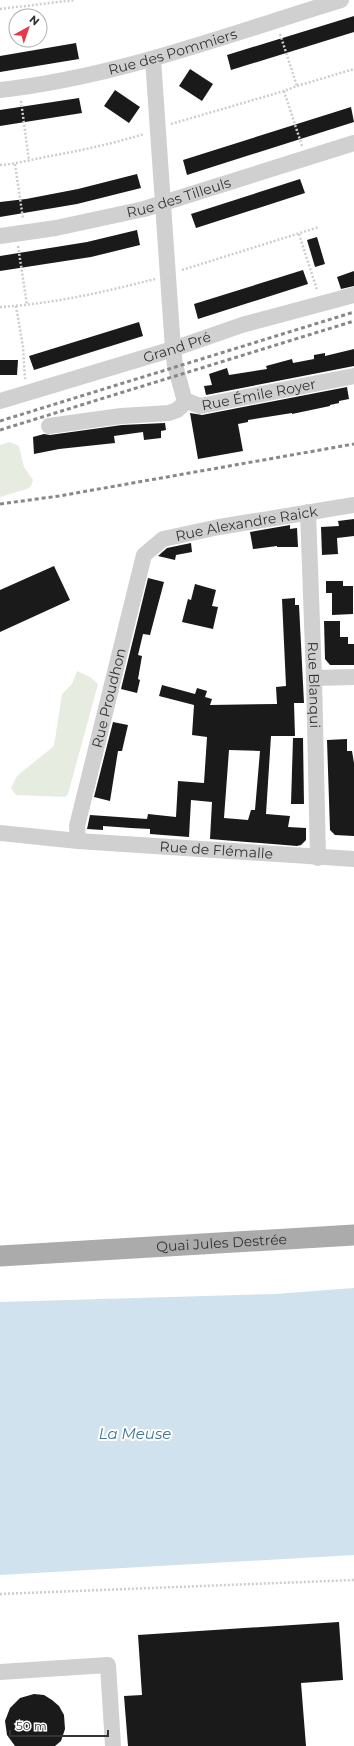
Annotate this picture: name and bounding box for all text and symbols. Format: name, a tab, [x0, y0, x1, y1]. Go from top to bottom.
north arrow	[8, 8, 48, 48]
text: N	[27, 12, 42, 29]
street label: Rue des Pommiers	[106, 24, 239, 79]
street label: Rue des Tilleuls	[125, 173, 233, 222]
street label: Grand Pré	[141, 327, 213, 367]
street label: Rue Émile Royer	[200, 375, 318, 414]
street label: Rue Alexandre Raick	[174, 502, 320, 545]
street label: Rue Blanqui	[304, 641, 324, 728]
street label: Rue Proudhon	[88, 646, 130, 750]
street label: Rue de Flémalle	[159, 837, 274, 863]
street label: Quai Jules Destrée	[156, 1230, 288, 1256]
water label: La Meuse	[99, 1424, 171, 1443]
scale bar	[10, 1712, 108, 1738]
text: 50 m	[16, 1718, 47, 1733]

